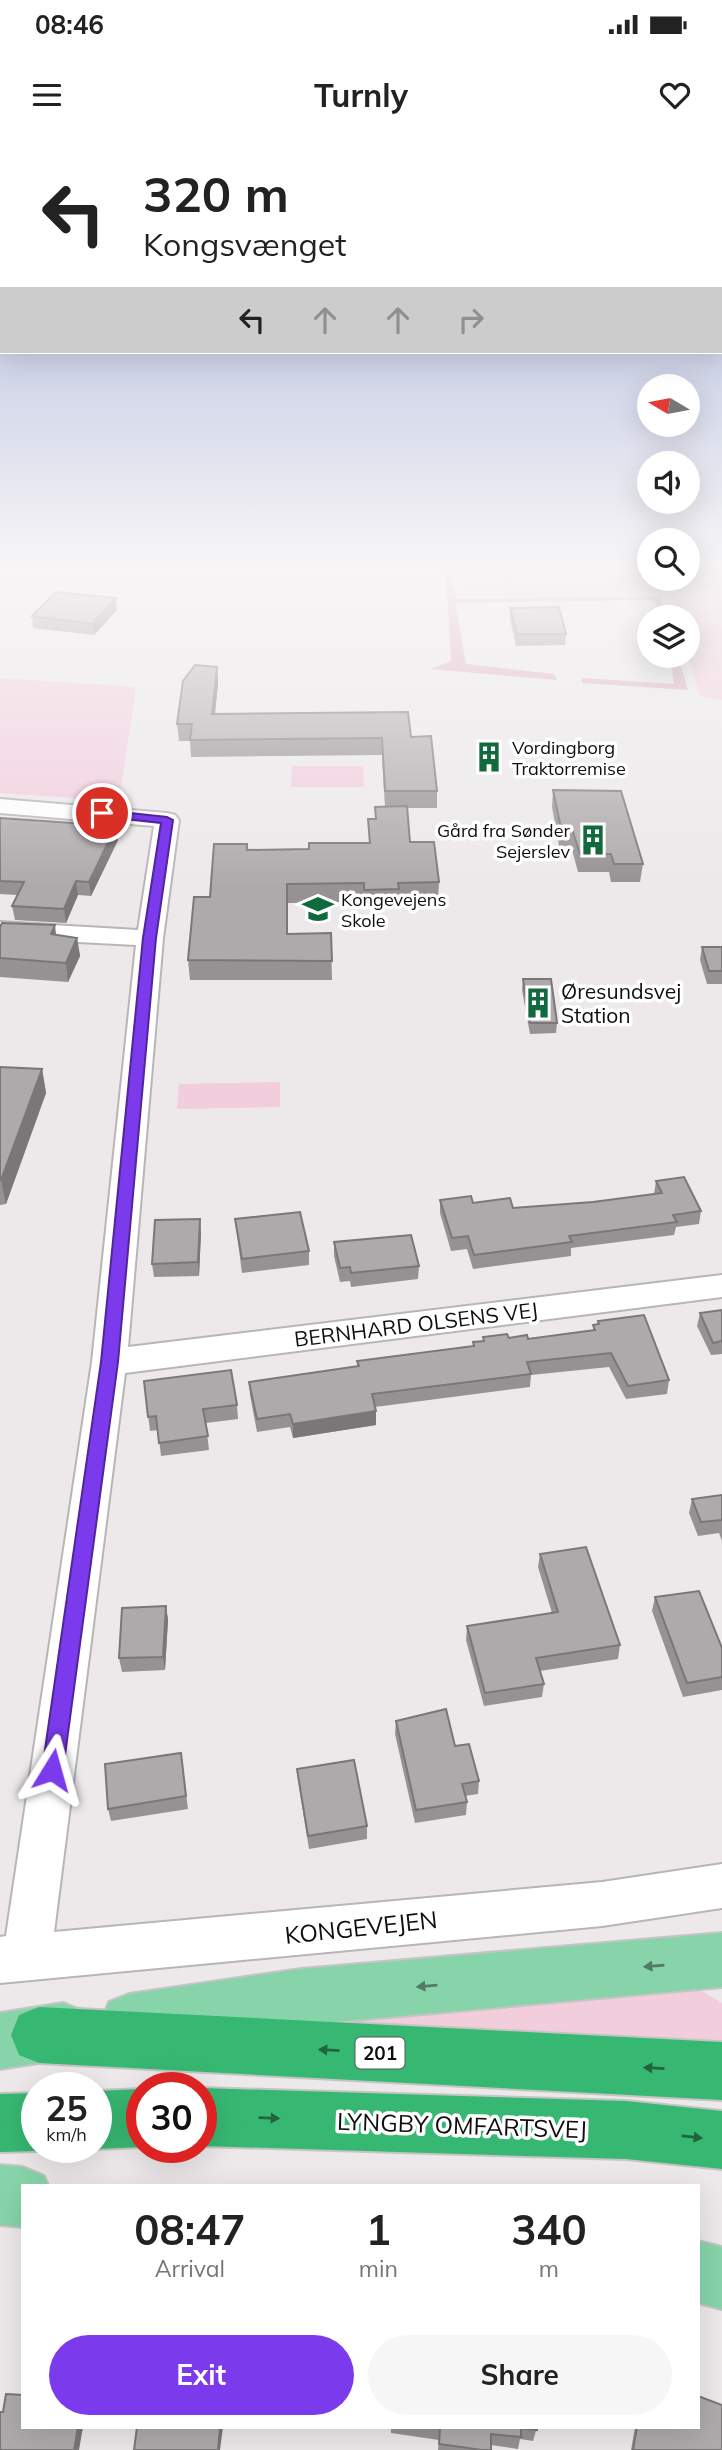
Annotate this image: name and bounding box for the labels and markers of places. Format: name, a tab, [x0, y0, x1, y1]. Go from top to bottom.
place label: Vordingborg Traktorremise	[512, 736, 626, 780]
building icon: Vordingborg Traktorremise	[472, 740, 506, 774]
pin	[72, 783, 132, 843]
place label: Gård fra Sønder Sejerslev	[437, 819, 570, 863]
building icon: Gård fra Sønder Sejerslev	[576, 823, 610, 857]
place label: Kongevejens Skole	[341, 888, 446, 932]
school or university icon: Kongevejens Skole	[301, 892, 335, 926]
place label: Øresundsvej Station	[561, 978, 681, 1028]
building icon: Øresundsvej Station	[521, 986, 555, 1020]

